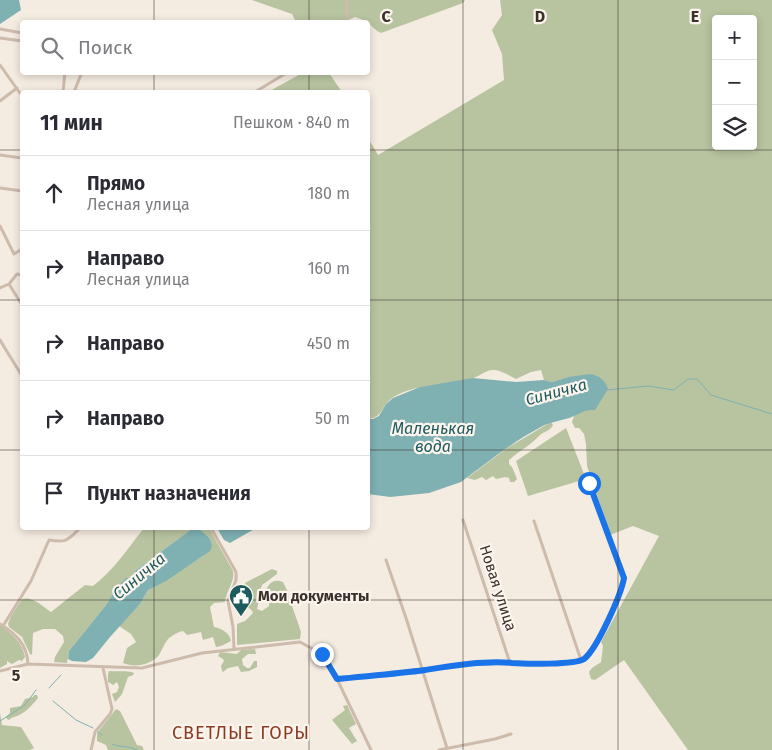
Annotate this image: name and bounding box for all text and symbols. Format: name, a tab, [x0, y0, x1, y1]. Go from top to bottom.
text: C	[381, 7, 391, 26]
text: D	[535, 7, 545, 26]
text: E	[691, 7, 699, 26]
map controls	[712, 15, 757, 150]
button: +	[712, 15, 757, 60]
search box	[20, 20, 370, 75]
icon: search	[38, 34, 66, 62]
text: Поиск	[78, 36, 132, 59]
button: −	[712, 60, 757, 105]
button: layers	[712, 105, 757, 150]
text: 11 мин	[40, 110, 103, 136]
text: Пешком · 840 m	[233, 113, 350, 132]
text: Прямо	[87, 172, 145, 195]
icon: ahead	[40, 179, 68, 207]
text: 180 m	[307, 184, 350, 203]
text: Лесная улица	[87, 195, 190, 214]
text: Направо	[87, 247, 164, 270]
icon: right	[40, 254, 68, 282]
text: 160 m	[308, 259, 350, 278]
text: Лесная улица	[87, 270, 190, 289]
icon: right	[40, 329, 68, 357]
text: Направо	[87, 332, 164, 355]
text: 450 m	[307, 334, 350, 353]
water label: Синичка	[523, 375, 589, 409]
icon: right	[40, 404, 68, 432]
text: Направо	[87, 407, 164, 430]
text: 50 m	[315, 409, 350, 428]
water label: Маленькая вода	[392, 419, 474, 456]
route start	[578, 472, 601, 495]
icon: arrive	[40, 479, 68, 507]
text: Пункт назначения	[87, 482, 251, 505]
street label: Новая улица	[476, 543, 520, 633]
water label: Синичка	[109, 549, 169, 603]
public building icon: Мои документы	[228, 583, 254, 617]
place label: Мои документы	[258, 587, 370, 605]
route end	[311, 643, 334, 666]
text: 5	[12, 666, 21, 685]
district label: СВЕТЛЫЕ ГОРЫ	[172, 722, 310, 744]

